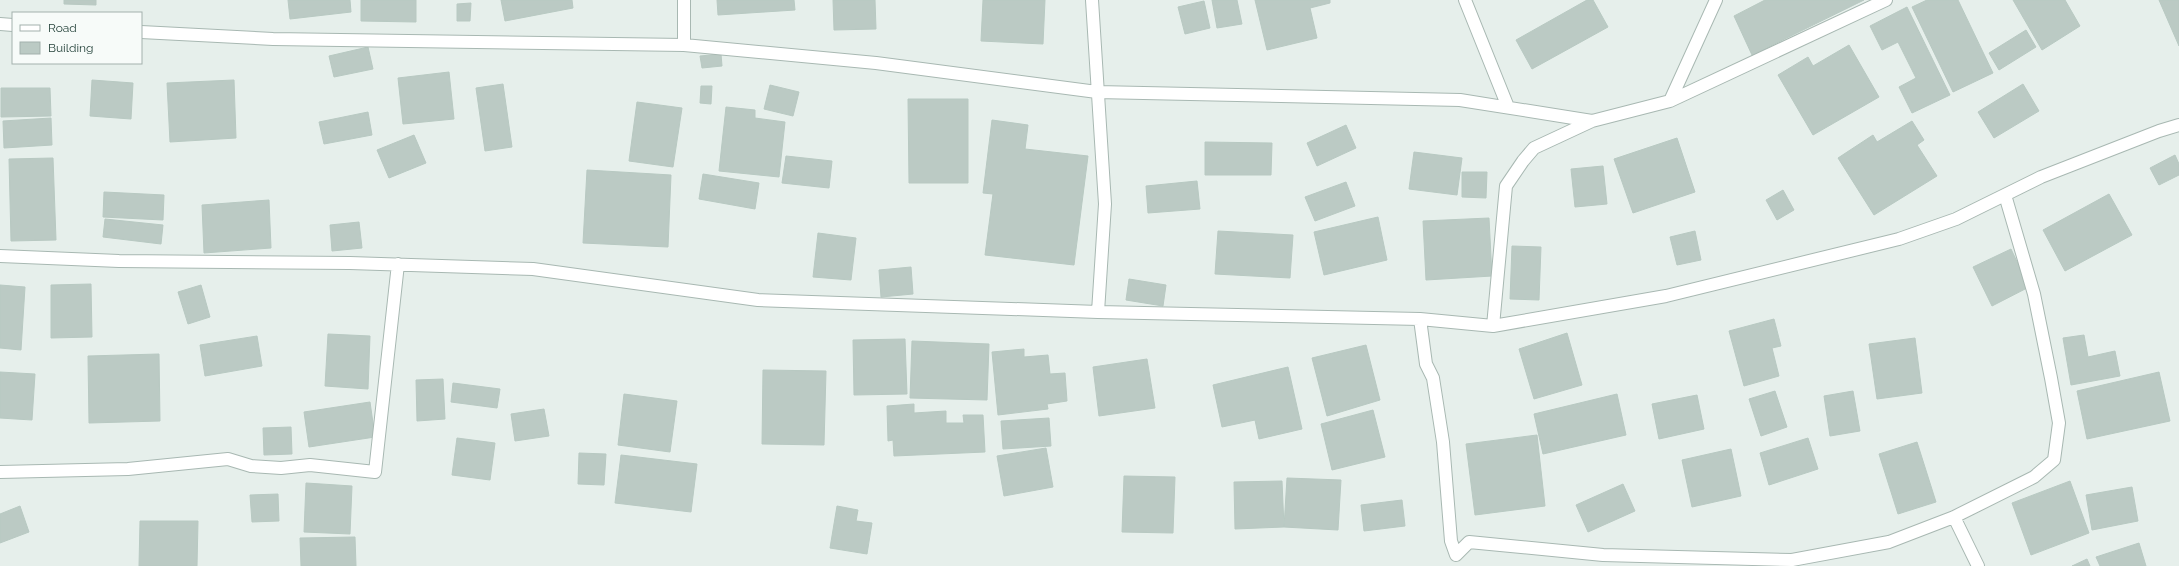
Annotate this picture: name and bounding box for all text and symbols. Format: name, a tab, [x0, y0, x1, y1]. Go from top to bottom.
legend	[12, 12, 142, 64]
text: Road	[48, 21, 77, 35]
text: Building	[48, 41, 94, 55]

